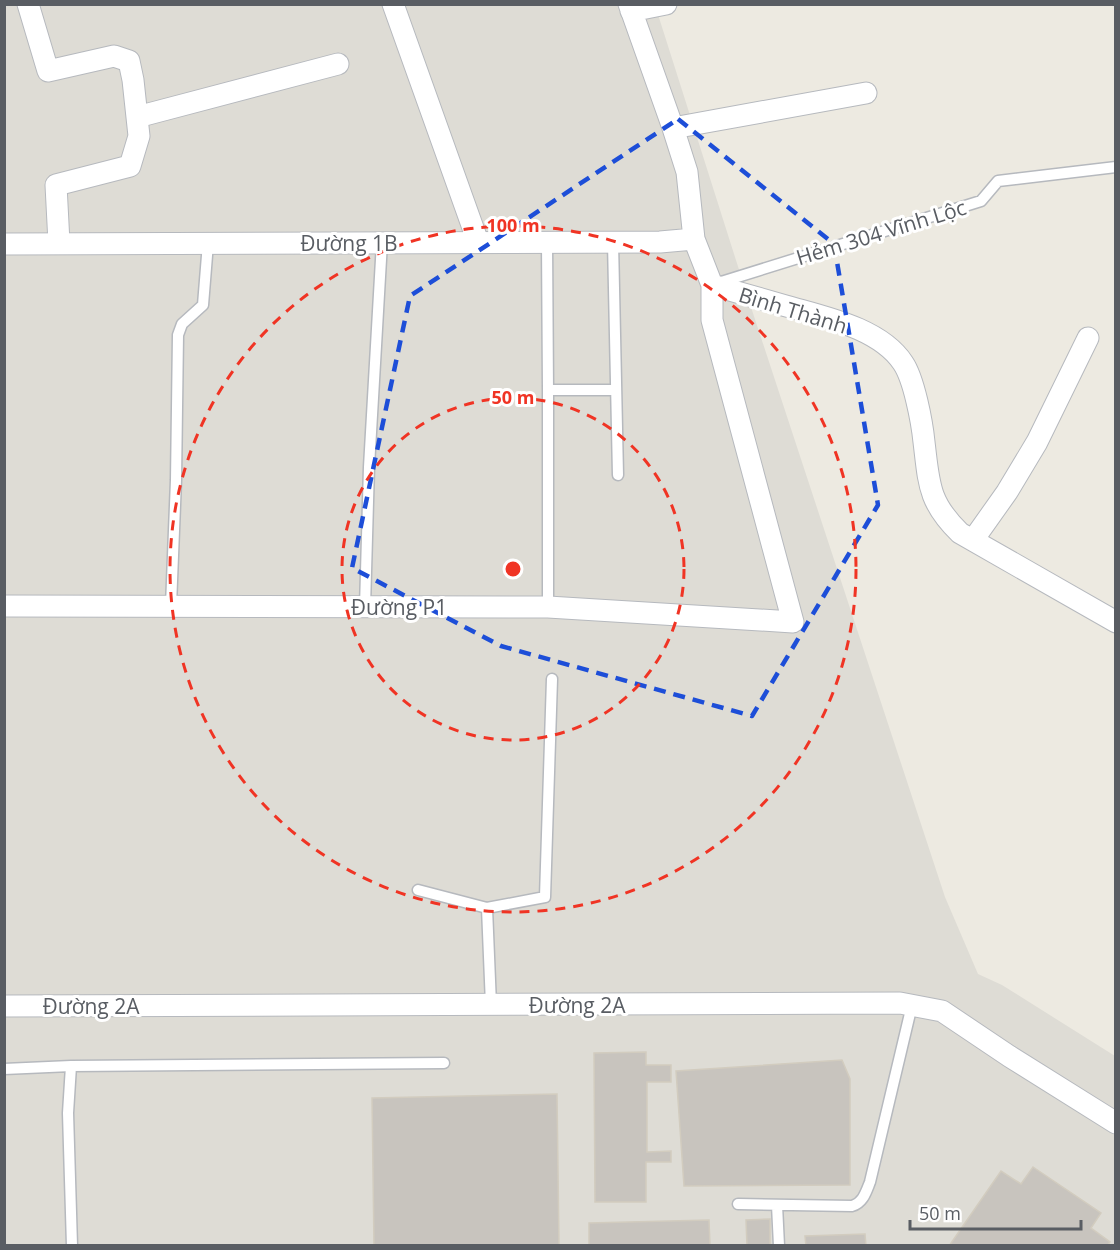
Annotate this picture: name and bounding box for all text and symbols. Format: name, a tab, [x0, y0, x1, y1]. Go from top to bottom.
street label: Hẻm 304 Vĩnh Lộc	[793, 193, 969, 271]
text: 100 m	[486, 213, 540, 237]
street label: Đường 1B	[300, 229, 398, 257]
street label: Bình Thành	[735, 280, 851, 340]
text: 50 m	[492, 385, 534, 409]
centre of rings	[503, 559, 523, 579]
street label: Đường P1	[351, 593, 447, 621]
street label: Đường 2A	[528, 991, 626, 1019]
street label: Đường 2A	[42, 992, 140, 1020]
scale bar	[910, 1193, 1081, 1231]
text: 50 m	[919, 1201, 961, 1225]

